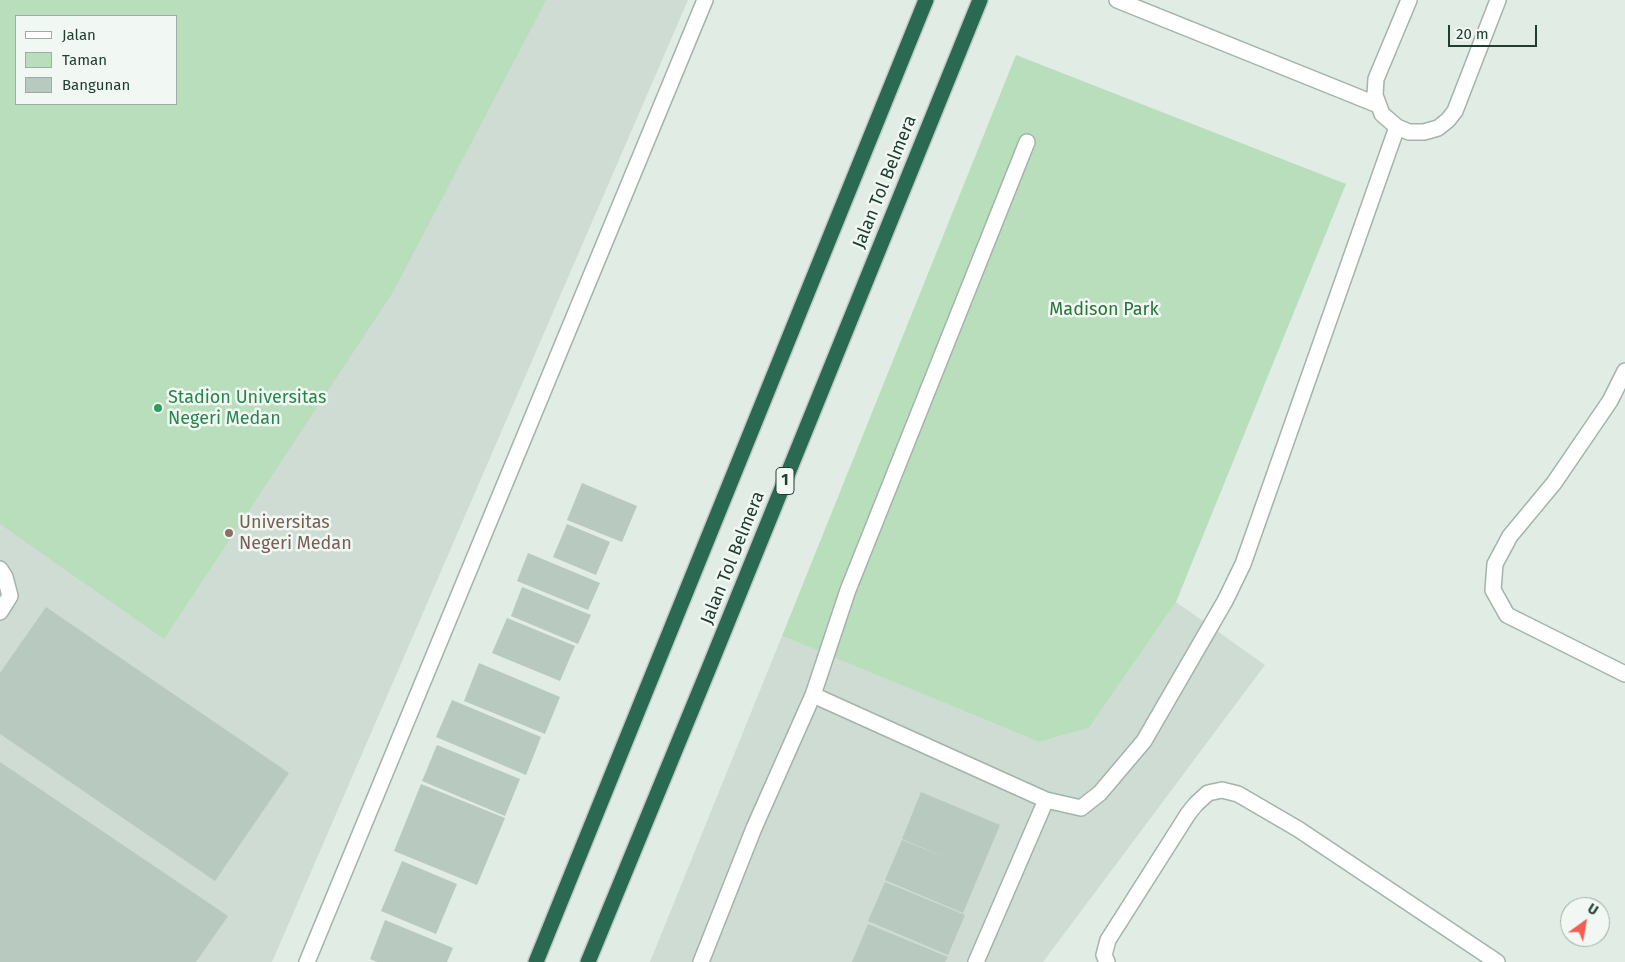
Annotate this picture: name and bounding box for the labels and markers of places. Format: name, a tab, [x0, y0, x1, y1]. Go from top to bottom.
place label: Stadion Universitas Negeri Medan	[168, 387, 326, 429]
marker: Stadion Universitas Negeri Medan	[152, 402, 164, 414]
place label: Universitas Negeri Medan	[239, 512, 352, 554]
marker: Universitas Negeri Medan	[223, 527, 235, 539]

